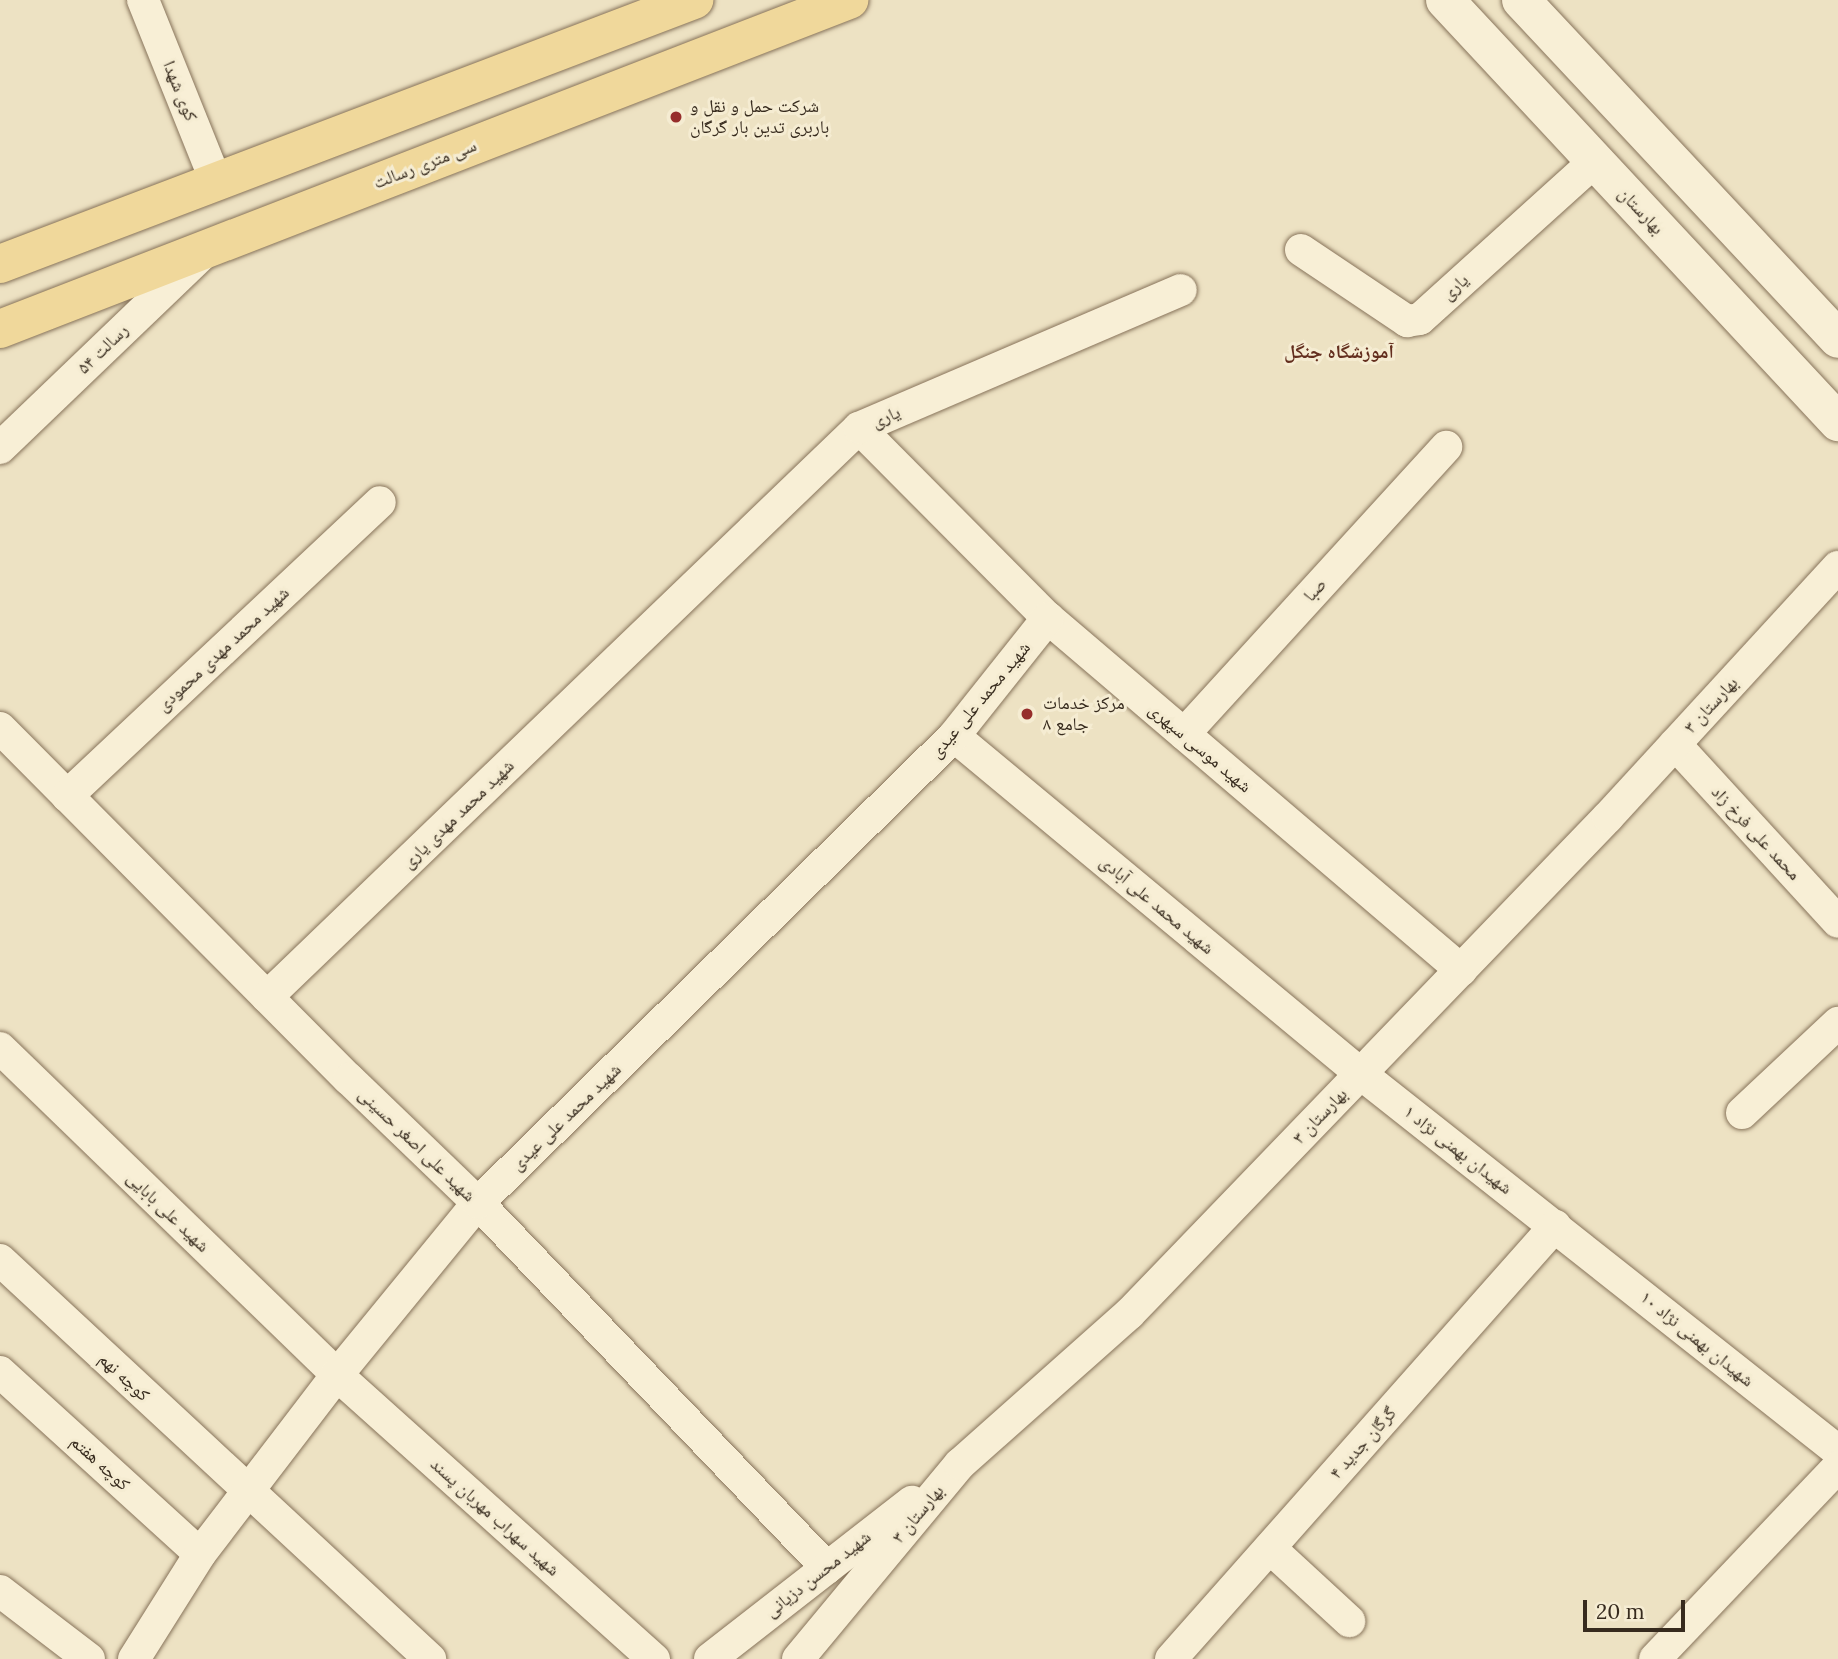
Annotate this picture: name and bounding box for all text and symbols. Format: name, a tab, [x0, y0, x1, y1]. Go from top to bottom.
street label: کوی شهدا	[158, 58, 202, 124]
place label: شرکت حمل و نقل و باربری تدین بار گرگان	[690, 96, 829, 138]
marker: شرکت حمل و نقل و باربری تدین بار گرگان	[668, 109, 684, 125]
street label: سی متری رسالت	[370, 134, 480, 194]
street label: بهارستان	[1614, 183, 1668, 239]
street label: یاری	[1437, 269, 1473, 305]
street label: ۵۴ رسالت	[73, 319, 133, 379]
district label: آموزشگاه جنگل	[1284, 341, 1394, 363]
street label: یاری	[869, 401, 903, 433]
street label: صبا	[1299, 574, 1331, 606]
street label: شهید محمد مهدی محمودی	[152, 582, 294, 716]
street label: شهید محمد علی عیدی	[925, 637, 1035, 763]
street label: بهارستان ۳	[1679, 672, 1743, 738]
place label: مرکز خدمات جامع ۸	[1043, 693, 1125, 736]
street label: شهید موسی سپهری	[1144, 699, 1256, 797]
marker: مرکز خدمات جامع ۸	[1017, 704, 1037, 724]
street label: شهید محمد مهدی یاری	[397, 755, 519, 873]
street label: محمد علی فرخ زاد	[1707, 781, 1805, 885]
street label: شهید محمد علی آبادی	[1096, 851, 1218, 959]
street label: شهید محمد علی عیدی	[506, 1059, 626, 1175]
street label: بهارستان ۳	[1288, 1083, 1352, 1149]
street label: شهید علی اصغر حسینی	[354, 1084, 480, 1206]
street label: ۱ شهیدان بهمنی نژاد	[1399, 1101, 1517, 1199]
street label: شهید علی بابایی	[122, 1167, 214, 1257]
street label: ۱۰ شهیدان بهمنی نژاد	[1636, 1287, 1758, 1391]
street label: کوچه نهم	[94, 1348, 154, 1406]
street label: گرگان جدید ۴	[1325, 1402, 1401, 1484]
street label: کوچه هفتم	[66, 1431, 134, 1495]
street label: شهید سهراب مهربان پسند	[426, 1453, 564, 1581]
street label: بهارستان ۳	[887, 1480, 949, 1548]
street label: شهید محسن دزیانی	[761, 1526, 875, 1622]
scale bar	[1586, 1586, 1688, 1630]
text: 20 m	[1596, 1598, 1645, 1625]

